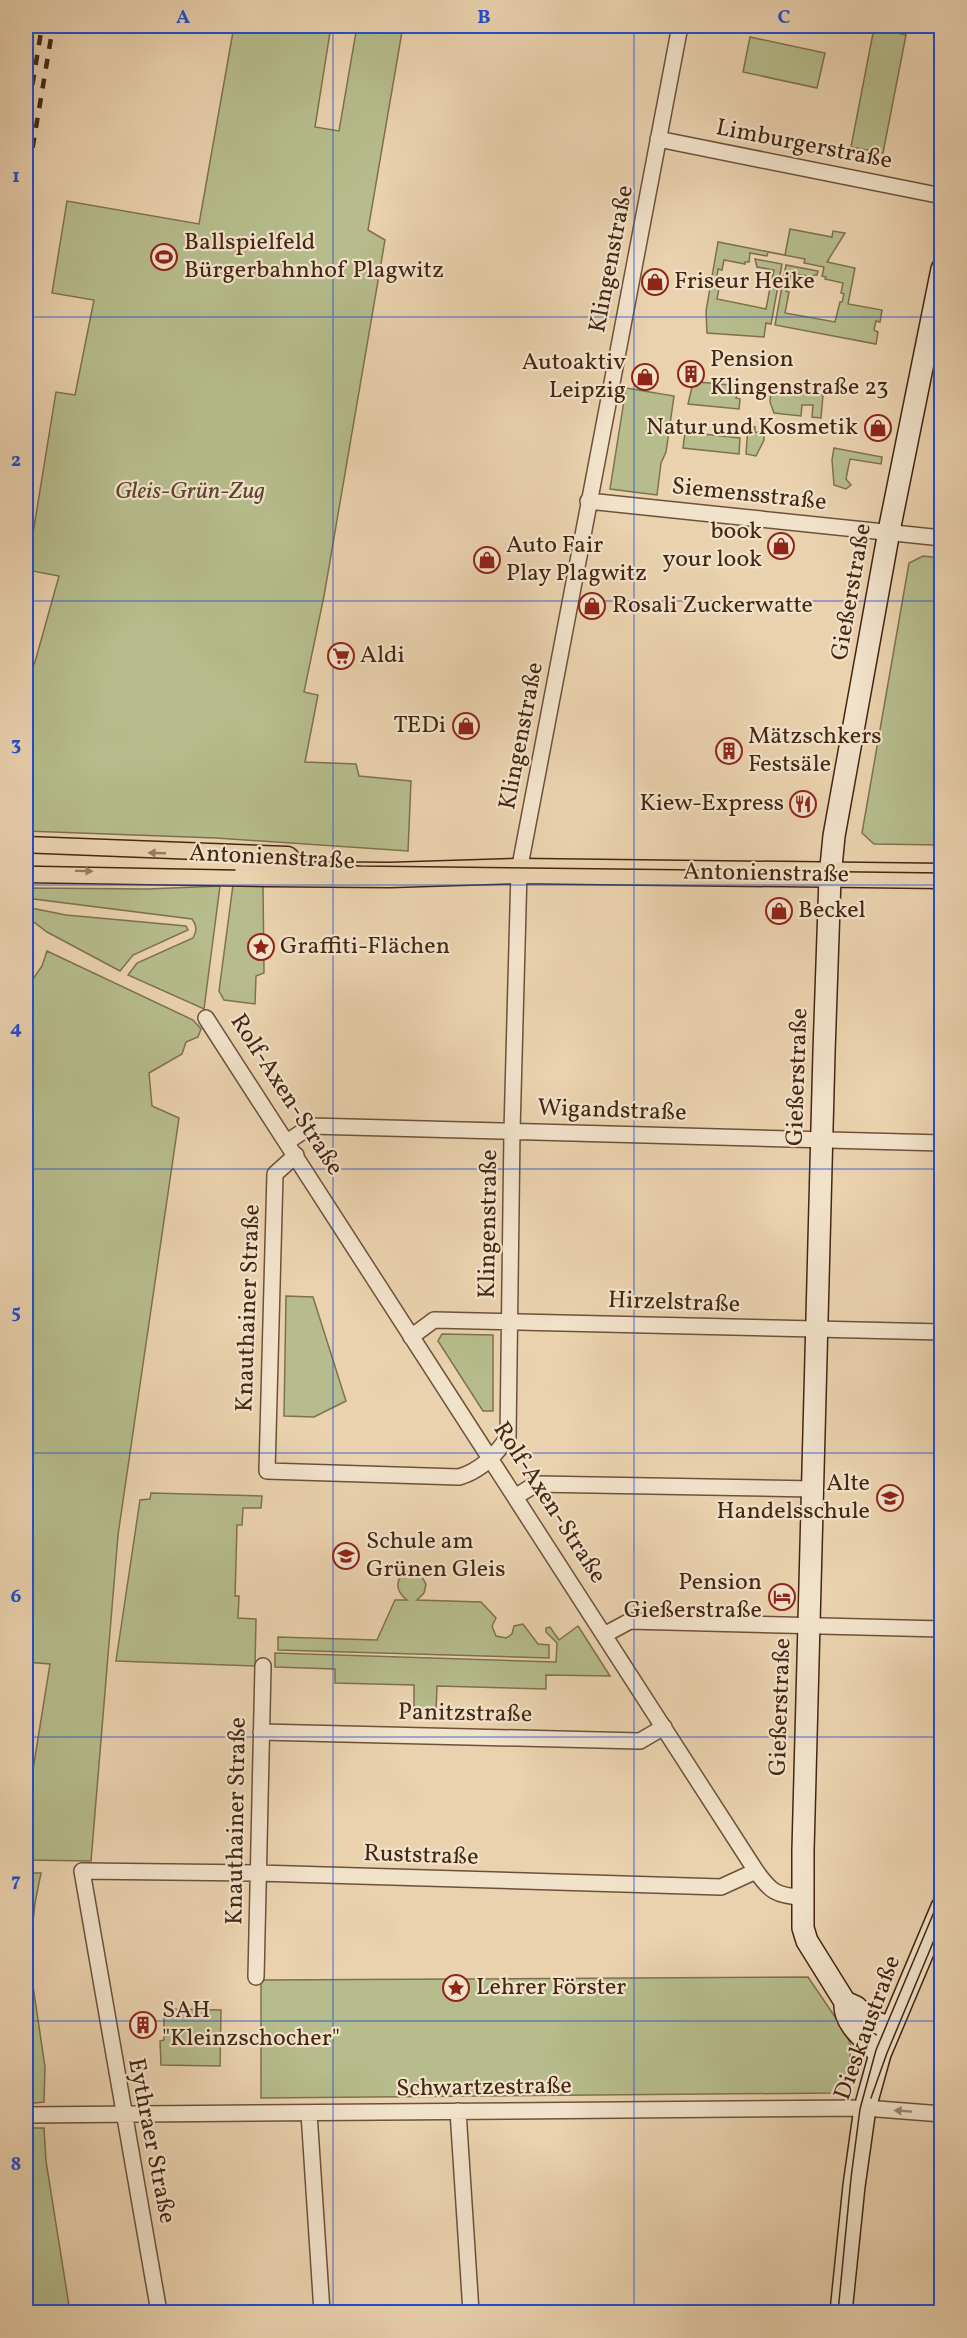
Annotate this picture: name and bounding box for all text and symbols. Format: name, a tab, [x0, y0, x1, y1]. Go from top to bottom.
text: A	[176, 4, 190, 32]
text: B	[477, 4, 491, 32]
text: C	[778, 4, 791, 32]
street label: Limburgerstraße	[713, 111, 895, 179]
text: 1	[12, 163, 20, 191]
street label: Klingenstraße	[581, 182, 643, 336]
place label: Ballspielfeld Bürgerbahnhof Plagwitz	[184, 226, 444, 288]
sports icon: Ballspielfeld Bürgerbahnhof Plagwitz	[149, 242, 179, 272]
place label: Friseur Heike	[674, 265, 815, 299]
shop icon: Friseur Heike	[640, 267, 670, 297]
place label: Pension Klingenstraße 23	[710, 343, 889, 405]
place label: Autoaktiv Leipzig	[522, 346, 626, 408]
building icon: Pension Klingenstraße 23	[676, 359, 706, 389]
shop icon: Autoaktiv Leipzig	[630, 362, 660, 392]
place label: Natur und Kosmetik	[646, 411, 858, 445]
shop icon: Natur und Kosmetik	[863, 413, 893, 443]
text: 2	[11, 447, 21, 475]
street label: Siemensstraße	[670, 470, 828, 520]
park label: Gleis-Grün-Zug	[115, 475, 265, 509]
place label: book your look	[663, 515, 762, 577]
street label: Gießerstraße	[823, 521, 881, 663]
place label: Auto Fair Play Plagwitz	[506, 529, 647, 591]
shop icon: book your look	[766, 531, 796, 561]
shop icon: Auto Fair Play Plagwitz	[472, 545, 502, 575]
place label: Rosali Zuckerwatte	[612, 589, 813, 623]
shop icon: Rosali Zuckerwatte	[577, 591, 607, 621]
place label: Aldi	[360, 639, 405, 673]
supermarket icon: Aldi	[326, 641, 356, 671]
street label: Klingenstraße	[491, 659, 553, 813]
place label: TEDi	[393, 709, 446, 743]
shop icon: TEDi	[451, 711, 481, 741]
place label: Mätzschkers Festsäle	[748, 720, 882, 782]
text: 3	[11, 731, 21, 759]
building icon: Mätzschkers Festsäle	[714, 736, 744, 766]
place label: Kiew-Express	[640, 787, 784, 821]
restaurant icon: Kiew-Express	[788, 789, 818, 819]
street label: Antonienstraße	[188, 837, 356, 879]
one-way arrow	[147, 849, 166, 858]
street label: Antonienstraße	[683, 856, 849, 892]
one-way arrow	[74, 866, 93, 876]
place label: Beckel	[798, 894, 866, 928]
shop icon: Beckel	[764, 896, 794, 926]
place label: Graffiti-Flächen	[280, 930, 450, 964]
place icon: Graffiti-Flächen	[246, 932, 276, 962]
street label: Gießerstraße	[779, 1007, 817, 1147]
street label: Rolf-Axen-Straße	[221, 1008, 351, 1182]
text: 4	[10, 1015, 22, 1043]
street label: Wigandstraße	[537, 1091, 687, 1131]
street label: Klingenstraße	[471, 1149, 507, 1299]
street label: Knauthainer Straße	[228, 1203, 270, 1413]
street label: Hirzelstraße	[607, 1284, 741, 1322]
text: 5	[11, 1299, 21, 1327]
street label: Rolf-Axen-Straße	[484, 1416, 614, 1590]
place label: Alte Handelsschule	[716, 1467, 870, 1529]
school or university icon: Alte Handelsschule	[875, 1483, 905, 1513]
place label: Schule am Grünen Gleis	[366, 1525, 506, 1587]
school or university icon: Schule am Grünen Gleis	[331, 1541, 361, 1571]
place label: Pension Gießerstraße	[624, 1566, 762, 1628]
hotel icon: Pension Gießerstraße	[767, 1582, 797, 1612]
text: 6	[11, 1583, 22, 1611]
street label: Gießerstraße	[762, 1637, 800, 1777]
street label: Panitzstraße	[398, 1696, 532, 1732]
street label: Knauthainer Straße	[218, 1717, 256, 1925]
street label: Ruststraße	[363, 1837, 479, 1875]
text: 7	[11, 1867, 21, 1895]
street label: Dieskaustraße	[826, 1951, 910, 2105]
place label: Lehrer Förster	[476, 1971, 626, 2005]
place icon: Lehrer Förster	[441, 1973, 471, 2003]
place label: SAH "Kleinzschocher"	[162, 1994, 340, 2056]
building icon: SAH "Kleinzschocher"	[128, 2010, 158, 2040]
street label: Eythraer Straße	[118, 2055, 184, 2227]
street label: Schwartzestraße	[396, 2069, 572, 2107]
one-way arrow	[893, 2106, 912, 2116]
text: 8	[11, 2151, 21, 2179]

